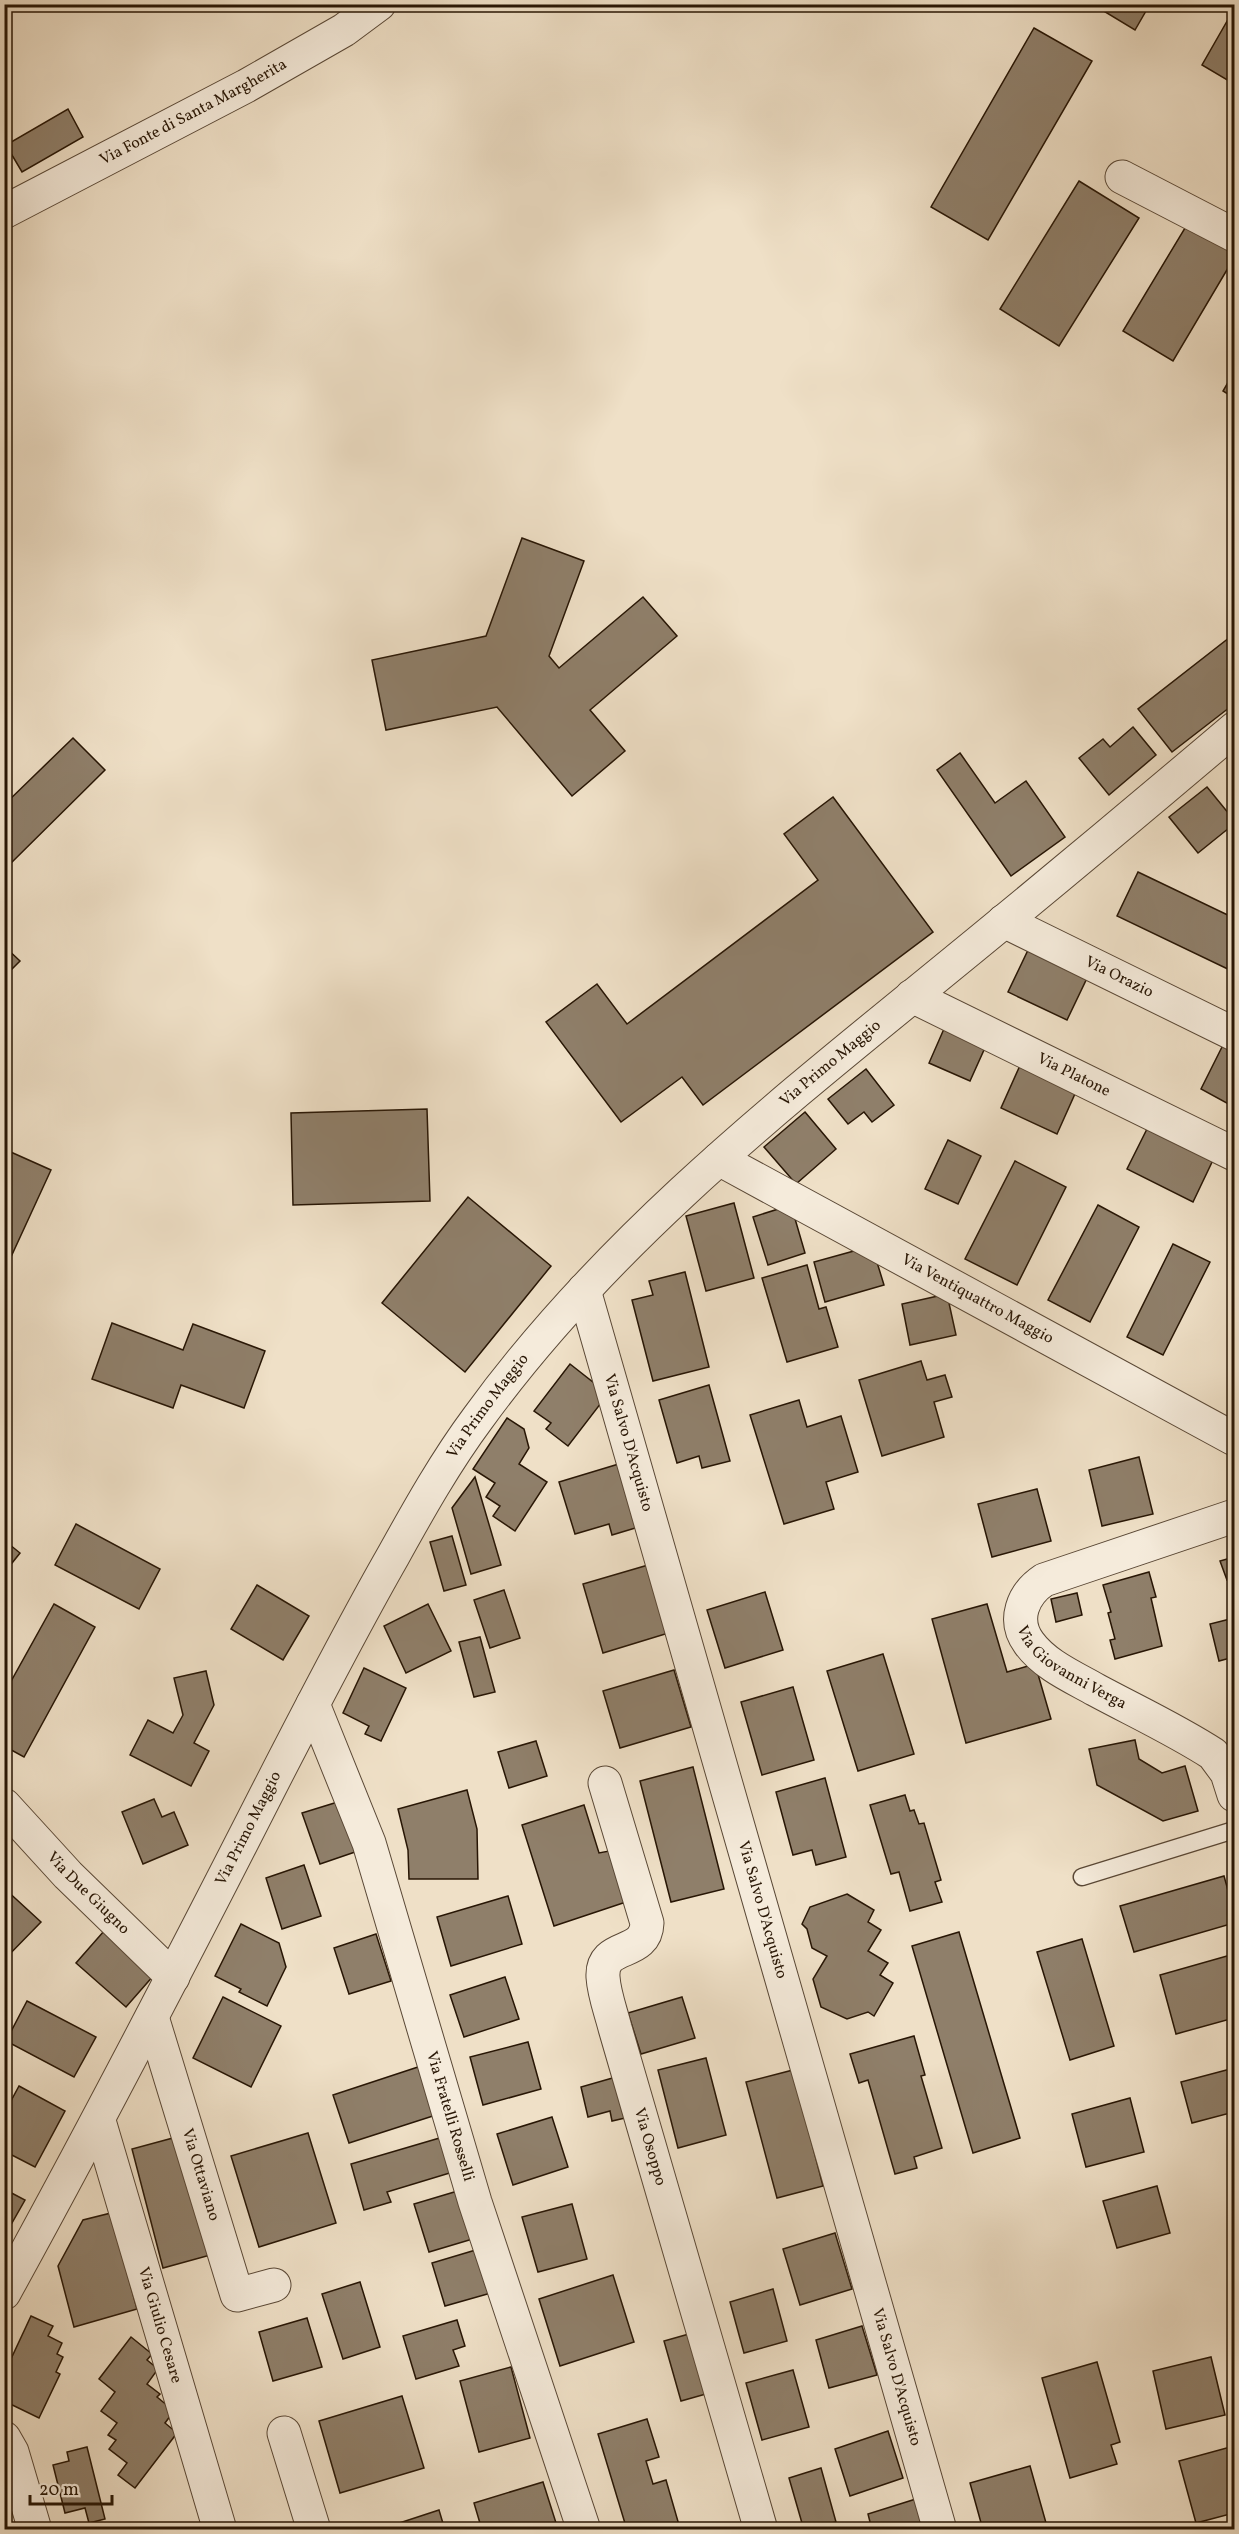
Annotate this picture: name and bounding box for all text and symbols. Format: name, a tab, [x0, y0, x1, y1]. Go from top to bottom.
street label: Via Fonte di Santa Margherita	[96, 54, 291, 171]
street label: Via Orazio	[1081, 951, 1157, 1004]
street label: Via Primo Maggio	[775, 1015, 886, 1112]
street label: Via Platone	[1033, 1048, 1114, 1103]
street label: Via Ventiquattro Maggio	[897, 1249, 1057, 1350]
street label: Via Primo Maggio	[442, 1349, 534, 1463]
street label: Via Salvo D'Acquisto	[598, 1371, 658, 1514]
street label: Via Giovanni Verga	[1011, 1623, 1130, 1715]
street label: Via Primo Maggio	[210, 1768, 287, 1889]
street label: Via Salvo D'Acquisto	[732, 1838, 792, 1981]
street label: Via Due Giugno	[41, 1847, 134, 1940]
street label: Via Fratelli Rosselli	[420, 2049, 479, 2184]
street label: Via Osoppo	[628, 2105, 671, 2188]
street label: Via Ottaviano	[176, 2126, 225, 2224]
street label: Via Giulio Cesare	[132, 2264, 187, 2386]
street label: Via Salvo D'Acquisto	[866, 2306, 926, 2449]
scale bar	[30, 2468, 112, 2506]
text: 20 m	[39, 2478, 79, 2503]

